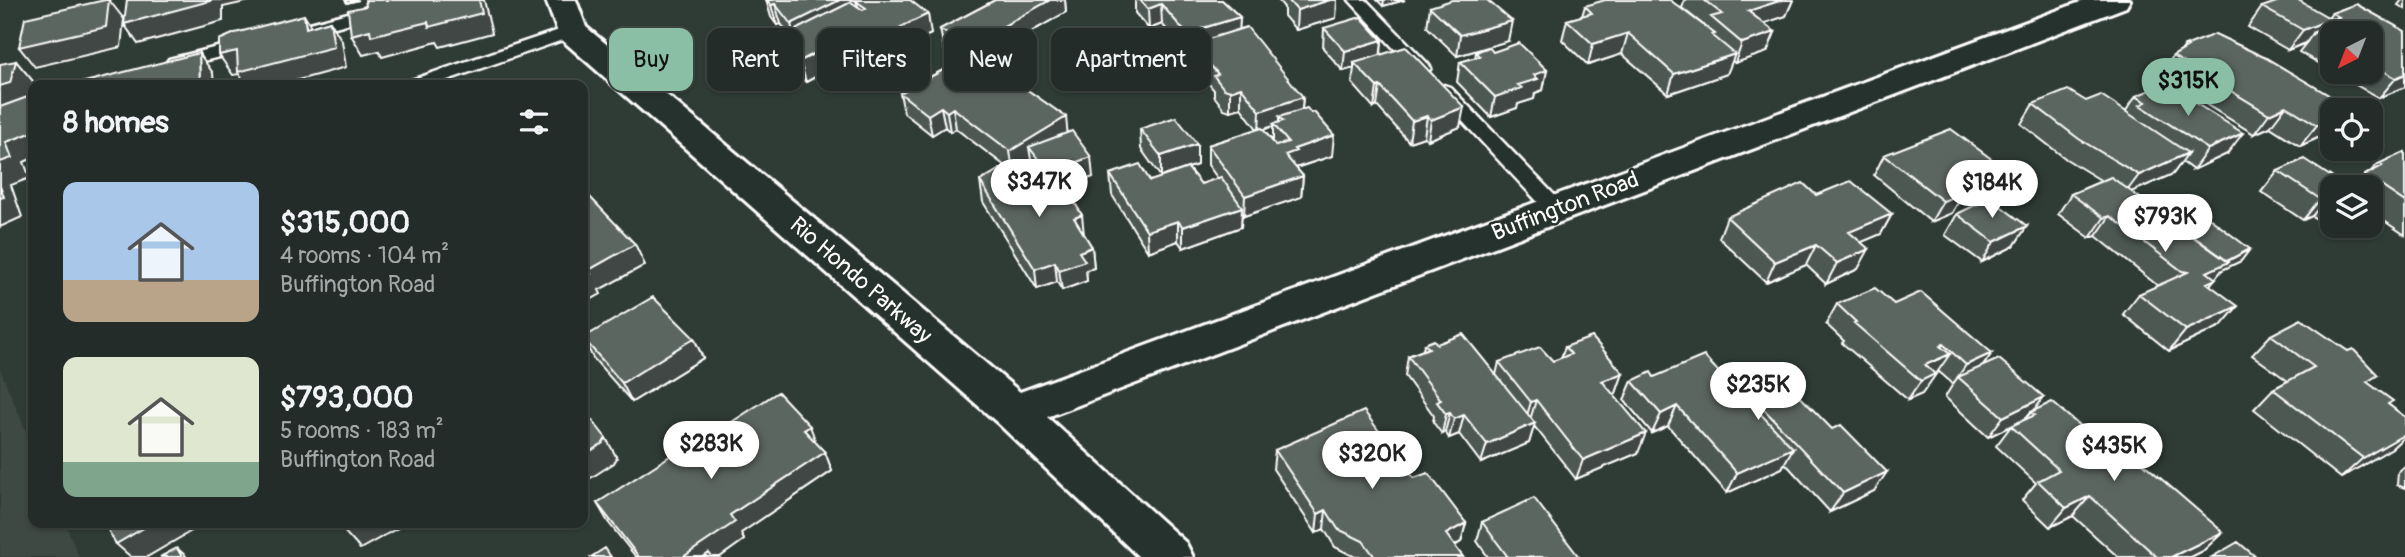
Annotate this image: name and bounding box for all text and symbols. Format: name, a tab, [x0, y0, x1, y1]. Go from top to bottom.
north arrow	[2320, 21, 2384, 84]
map controls	[2320, 21, 2383, 238]
chip: Buy	[609, 28, 693, 91]
chip: Rent	[707, 28, 803, 91]
chip: Filters	[817, 28, 930, 91]
chip: New	[944, 28, 1037, 91]
chip: Apartment	[1051, 28, 1211, 91]
pin: $315K	[2139, 58, 2237, 118]
text: $315K	[2158, 66, 2218, 95]
button: locate	[2320, 98, 2383, 161]
icon: filters	[515, 103, 553, 141]
text: 8 homes	[63, 104, 169, 141]
pin: $347K	[990, 160, 1088, 219]
pin: $184K	[1943, 160, 2041, 220]
street label: Buffington Road	[1487, 165, 1643, 247]
text: $347K	[1007, 167, 1071, 196]
text: $184K	[1962, 168, 2022, 197]
button: layers	[2320, 175, 2383, 238]
pin: $793K	[2116, 194, 2214, 254]
text: $793K	[2133, 202, 2197, 231]
text: $315,000	[280, 204, 410, 241]
icon: home	[119, 210, 203, 294]
street label: Rio Hondo Parkway	[784, 210, 938, 350]
text: 4 rooms · 104 m²	[280, 241, 449, 270]
text: Buffington Road	[280, 270, 435, 299]
pin: $235K	[1709, 362, 1807, 422]
text: $235K	[1726, 370, 1790, 399]
text: $793,000	[280, 379, 413, 416]
icon: home	[119, 385, 203, 469]
text: 5 rooms · 183 m²	[280, 416, 444, 445]
pin: $283K	[662, 421, 760, 481]
pin: $435K	[2065, 424, 2163, 483]
text: $283K	[679, 429, 743, 458]
text: $435K	[2082, 431, 2146, 460]
pin: $320K	[1323, 432, 1421, 491]
text: $320K	[1338, 439, 1406, 468]
text: Buffington Road	[280, 445, 435, 474]

